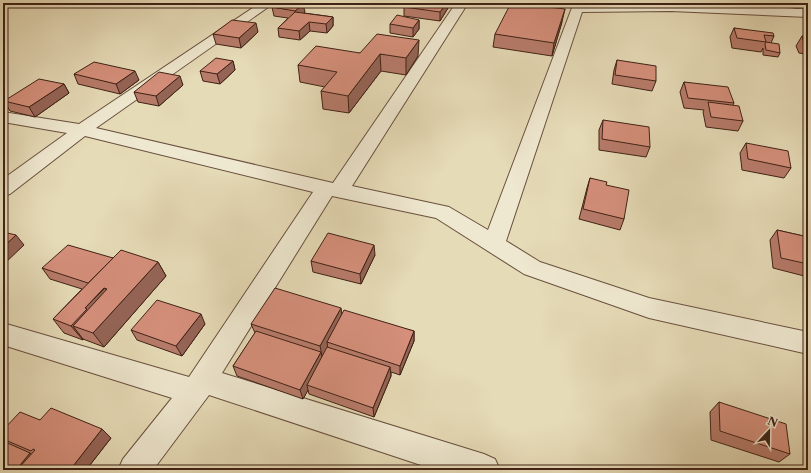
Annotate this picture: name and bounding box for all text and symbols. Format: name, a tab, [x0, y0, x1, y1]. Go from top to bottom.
north arrow	[749, 411, 789, 451]
text: N	[766, 413, 780, 430]

